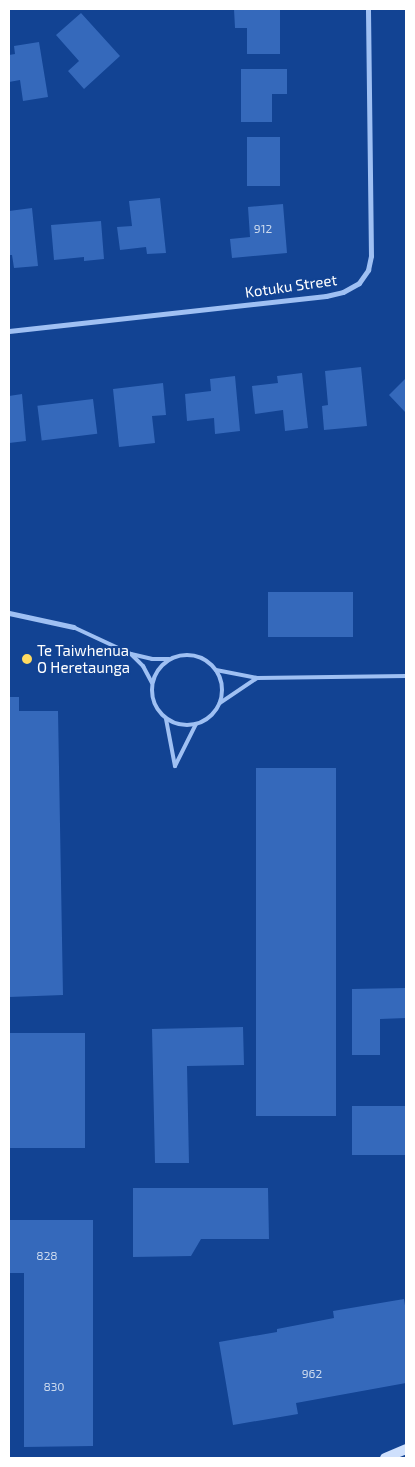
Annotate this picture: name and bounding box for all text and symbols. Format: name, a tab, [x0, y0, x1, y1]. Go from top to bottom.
house number: 912	[254, 222, 272, 236]
street label: Kotuku Street	[244, 271, 338, 301]
place label: Te Taiwhenua O Heretaunga	[37, 641, 130, 676]
marker: Te Taiwhenua O Heretaunga	[21, 653, 33, 665]
house number: 828	[36, 1249, 58, 1263]
house number: 962	[302, 1367, 322, 1381]
house number: 830	[43, 1380, 65, 1394]

